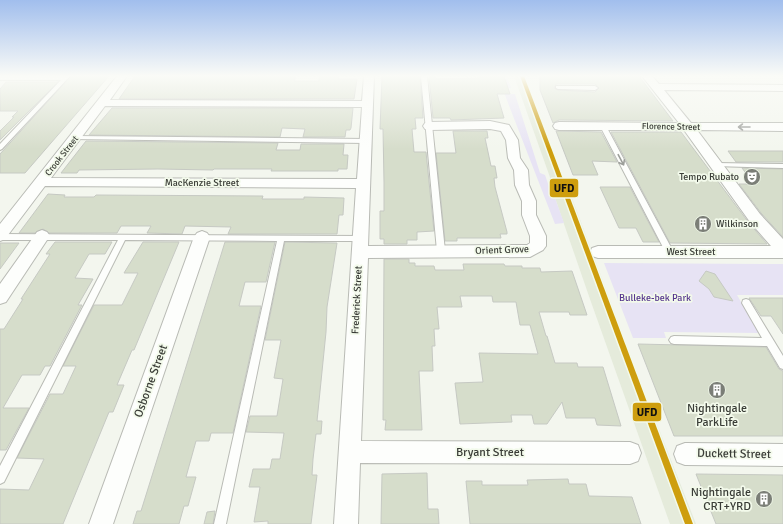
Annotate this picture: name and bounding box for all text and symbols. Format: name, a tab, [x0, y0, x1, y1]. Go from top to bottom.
street label: Florence Street	[642, 121, 700, 133]
one-way arrow	[738, 123, 751, 131]
street label: Crook Street	[43, 134, 81, 178]
one-way arrow	[618, 154, 626, 166]
theatre icon: Tempo Rubato	[742, 167, 762, 187]
place label: Tempo Rubato	[679, 171, 739, 183]
street label: MacKenzie Street	[165, 177, 240, 189]
line badge: UFD	[549, 178, 579, 198]
text: UFD	[554, 182, 574, 195]
building icon: Wilkinson	[693, 214, 713, 234]
place label: Wilkinson	[716, 218, 758, 230]
street label: Orient Grove	[475, 243, 529, 257]
street label: West Street	[666, 246, 716, 258]
street label: Frederick Street	[349, 265, 365, 334]
park label: Bulleke-bek Park	[619, 292, 691, 304]
street label: Osborne Street	[131, 342, 171, 420]
building icon: Nightingale ParkLife	[707, 380, 727, 400]
place label: Nightingale ParkLife	[687, 401, 747, 430]
line badge: UFD	[632, 402, 662, 422]
text: UFD	[637, 406, 657, 419]
street label: Bryant Street	[456, 445, 524, 460]
street label: Duckett Street	[697, 446, 771, 462]
place label: Nightingale CRT+YRD	[691, 485, 751, 514]
building icon: Nightingale CRT+YRD	[754, 489, 774, 509]

